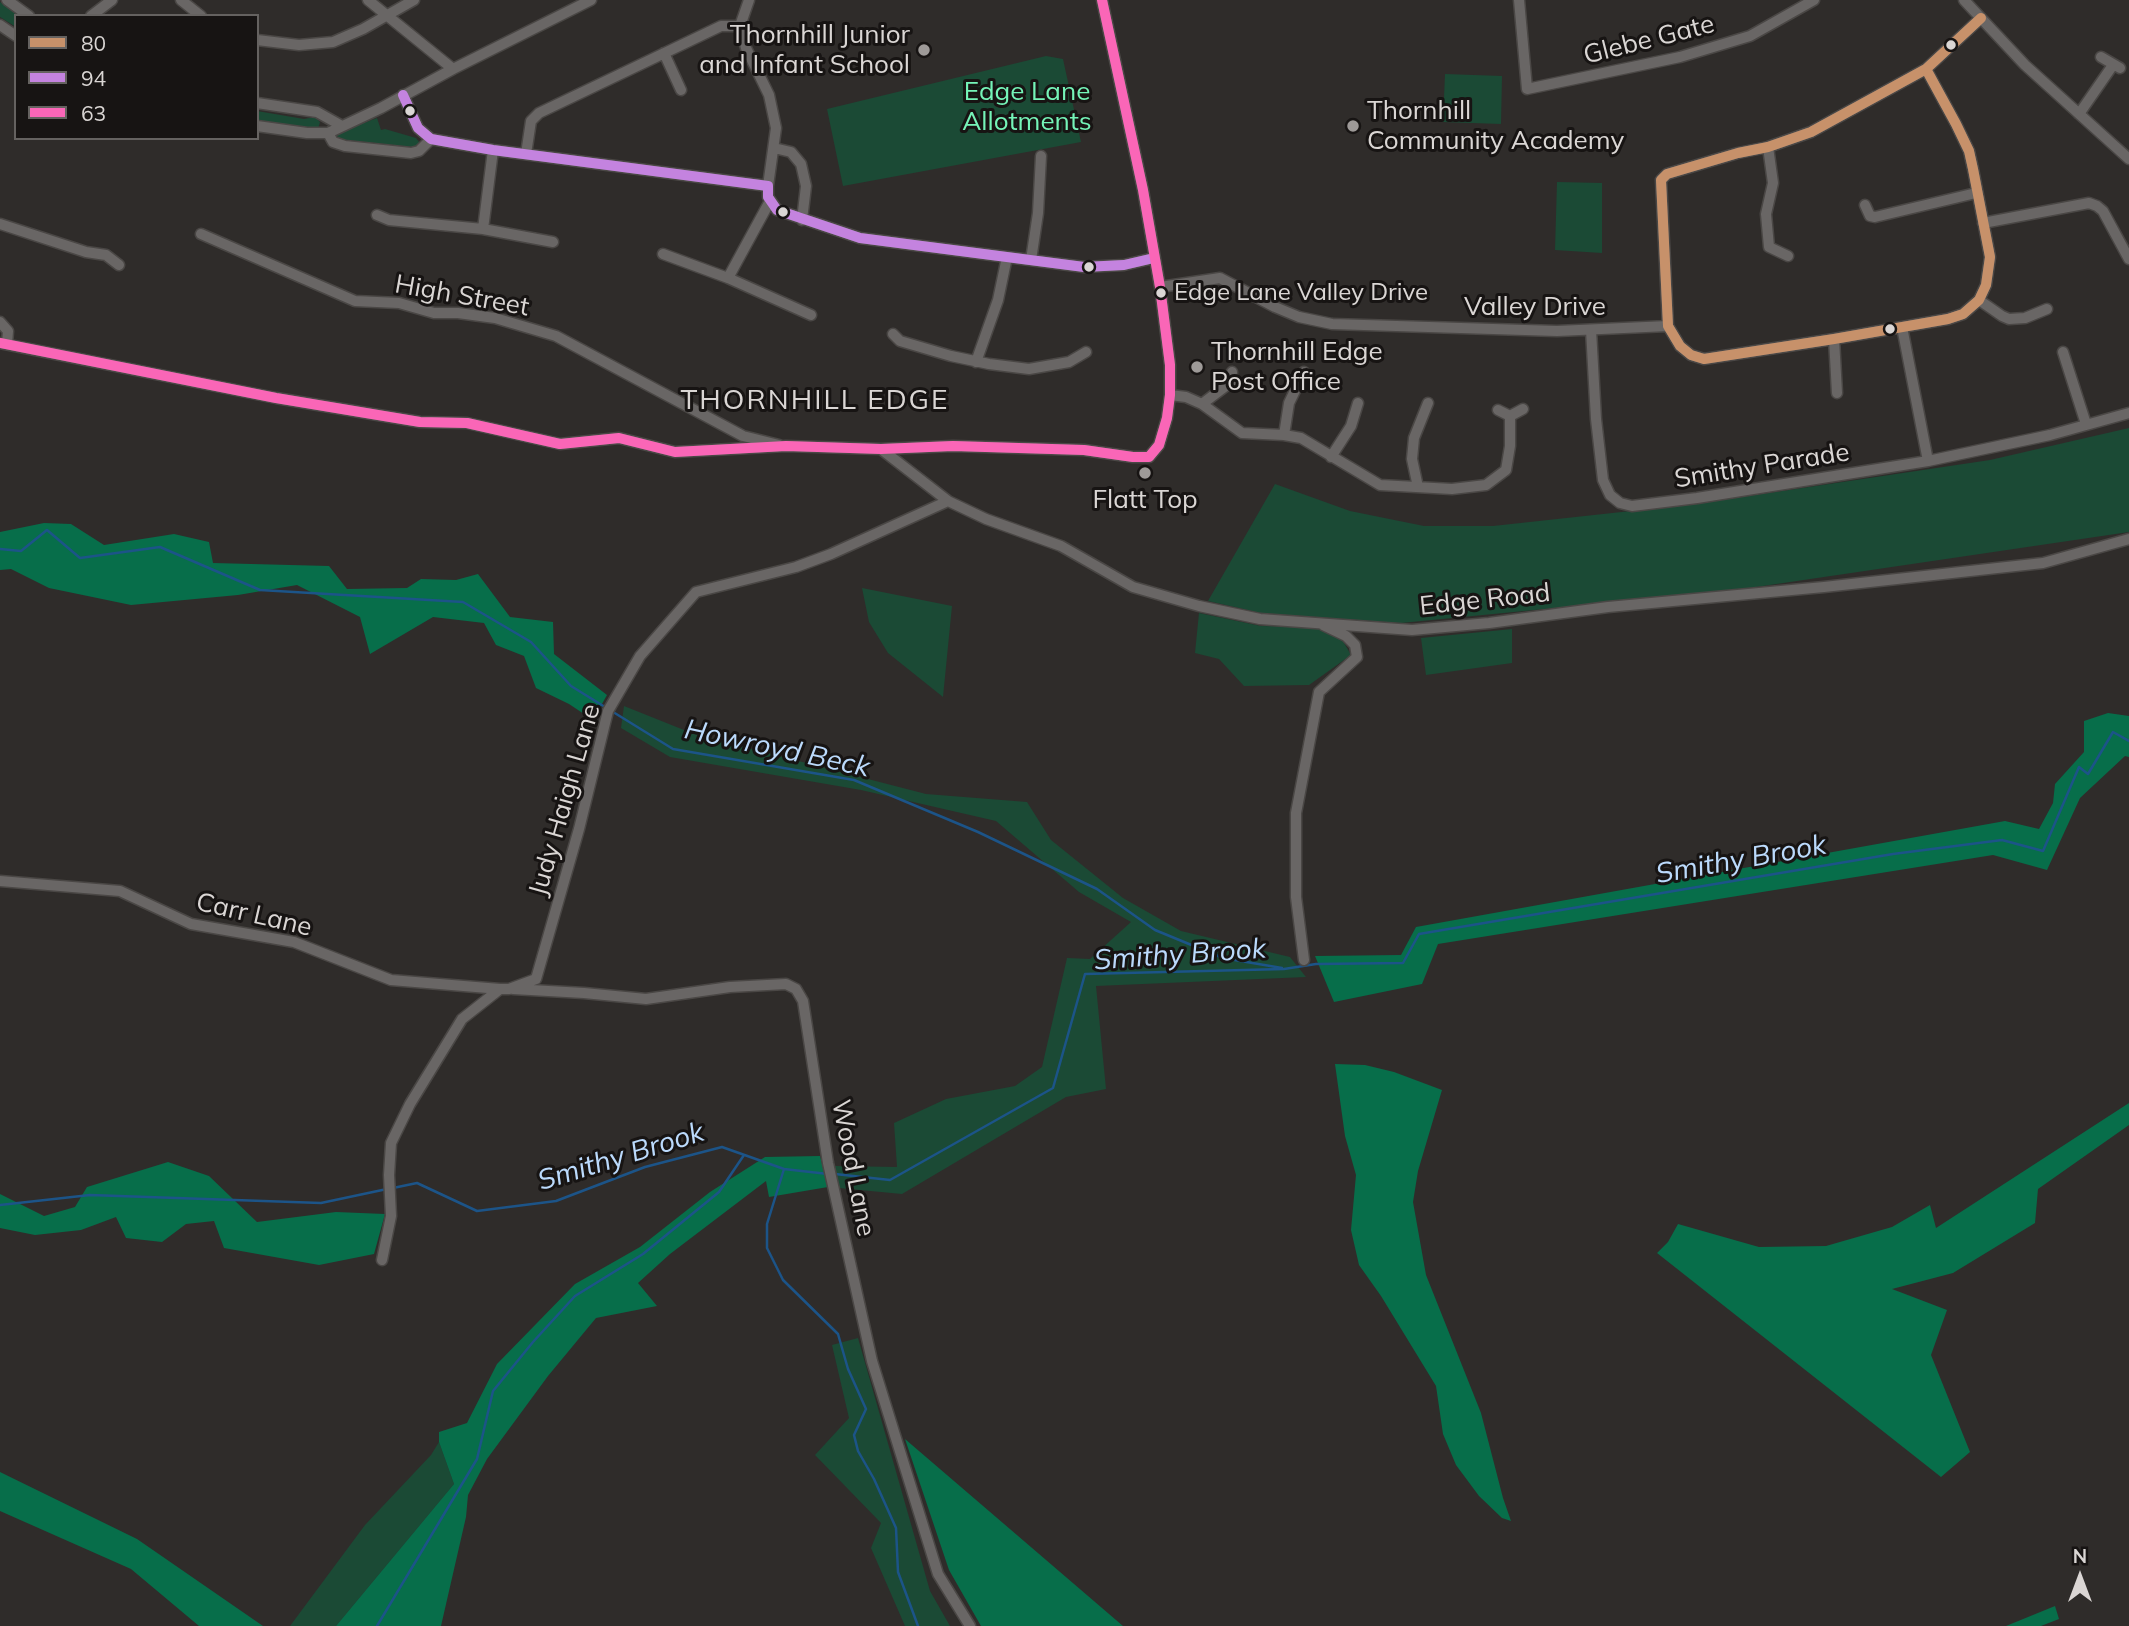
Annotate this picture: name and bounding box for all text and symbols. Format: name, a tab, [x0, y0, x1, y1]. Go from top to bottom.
street label: Glebe Gate	[1580, 9, 1718, 71]
legend	[14, 14, 259, 140]
place label: Thornhill Junior and Infant School	[699, 19, 910, 80]
text: 80	[81, 30, 106, 56]
unlabelled marker	[1944, 38, 1958, 52]
marker: Thornhill Junior and Infant School	[916, 42, 932, 58]
text: 94	[81, 65, 106, 91]
park label: Edge Lane Allotments	[962, 76, 1092, 138]
place label: Thornhill Community Academy	[1367, 95, 1624, 156]
text: 63	[81, 100, 106, 126]
unlabelled marker	[403, 104, 417, 118]
marker: Thornhill Community Academy	[1345, 118, 1361, 134]
unlabelled marker	[776, 205, 790, 219]
unlabelled marker	[1082, 260, 1096, 274]
street label: High Street	[392, 269, 532, 323]
place label: Edge Lane Valley Drive	[1174, 279, 1428, 307]
marker: Edge Lane Valley Drive	[1154, 286, 1168, 300]
street label: Valley Drive	[1464, 291, 1606, 323]
unlabelled marker	[1883, 322, 1897, 336]
place label: Thornhill Edge Post Office	[1211, 336, 1383, 398]
marker: Thornhill Edge Post Office	[1189, 359, 1205, 375]
district label: THORNHILL EDGE	[682, 384, 948, 418]
street label: Smithy Parade	[1672, 437, 1852, 495]
marker: Flatt Top	[1137, 465, 1153, 481]
place label: Flatt Top	[1092, 484, 1198, 516]
street label: Edge Road	[1418, 578, 1552, 622]
street label: Judy Haigh Lane	[523, 700, 607, 900]
water label: Howroyd Beck	[681, 713, 873, 785]
water label: Smithy Brook	[1653, 828, 1829, 892]
street label: Carr Lane	[193, 887, 315, 943]
water label: Smithy Brook	[1093, 932, 1267, 978]
street label: Wood Lane	[824, 1097, 882, 1239]
water label: Smithy Brook	[534, 1116, 708, 1198]
north arrow	[2045, 1542, 2115, 1612]
text: N	[2073, 1544, 2087, 1568]

